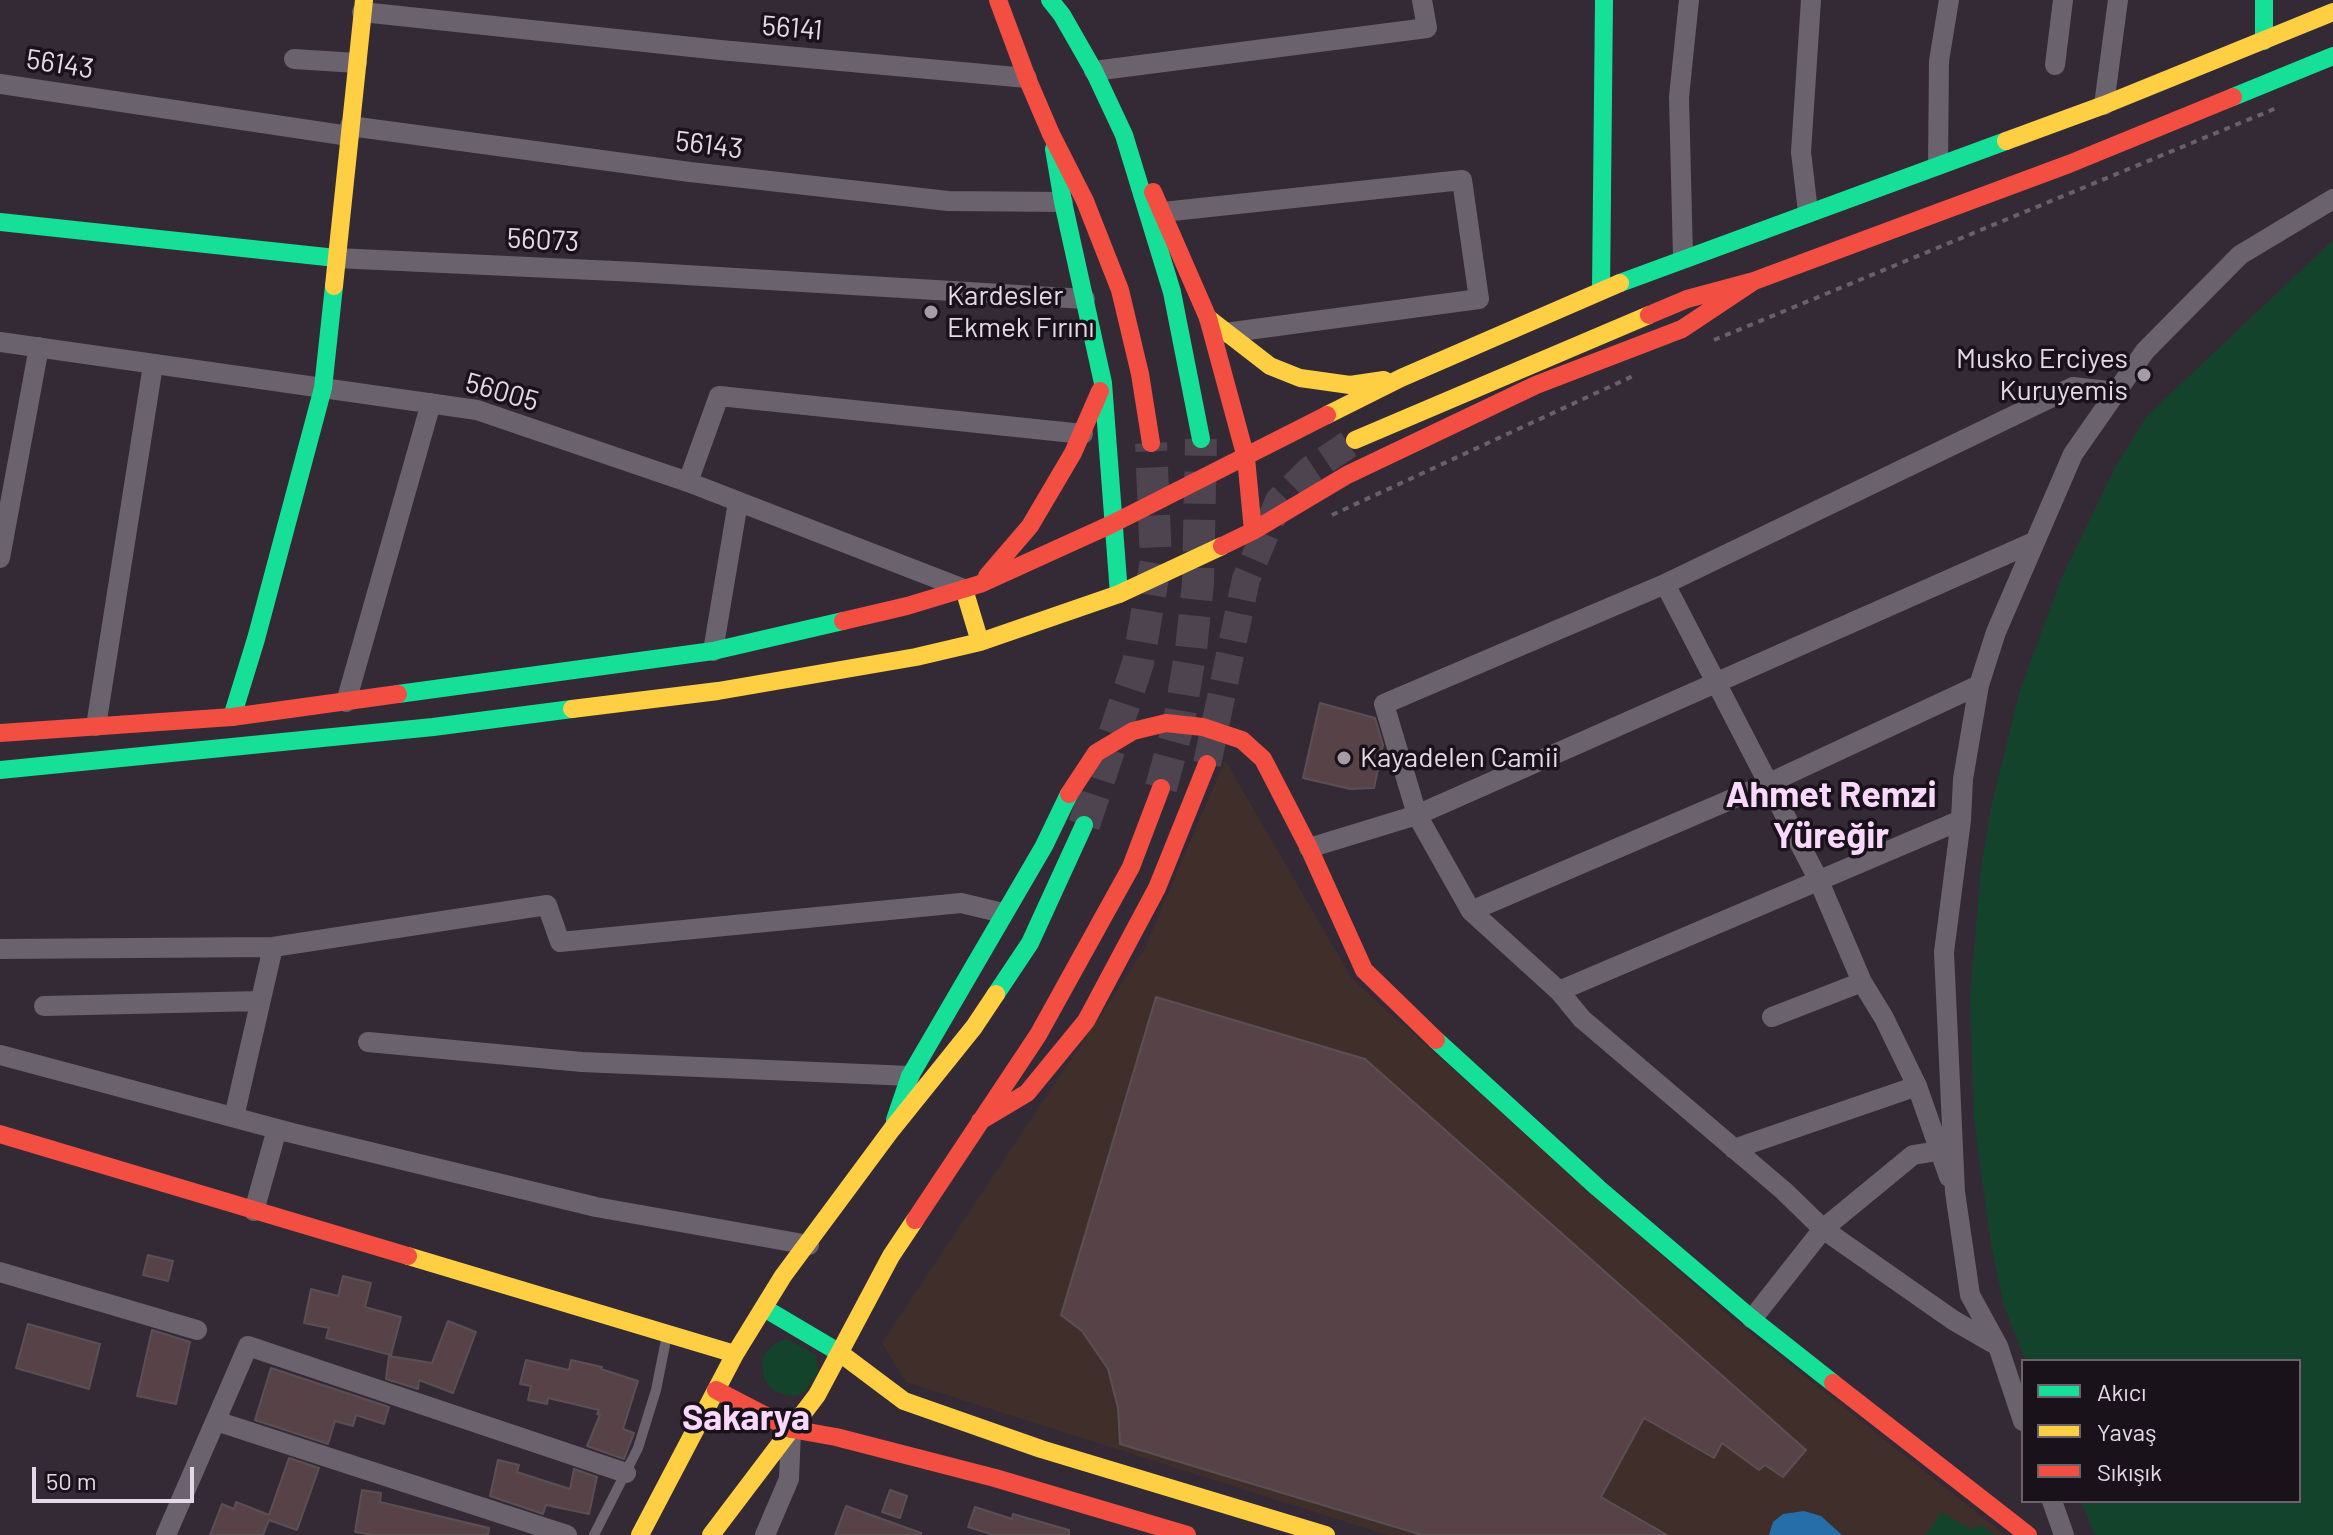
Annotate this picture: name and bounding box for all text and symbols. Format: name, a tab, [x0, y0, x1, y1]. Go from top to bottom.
street label: 56141	[760, 9, 824, 47]
street label: 56143	[24, 42, 96, 86]
street label: 56143	[673, 124, 745, 166]
street label: 56073	[506, 221, 580, 259]
place label: Kardesler Ekmek Fırını	[947, 279, 1094, 345]
marker: Kardesler Ekmek Fırını	[922, 303, 940, 321]
place label: Musko Erciyes Kuruyemis	[1956, 342, 2128, 408]
street label: 56005	[461, 366, 543, 418]
marker: Musko Erciyes Kuruyemis	[2135, 366, 2153, 384]
place label: Kayadelen Camii	[1360, 741, 1559, 775]
marker: Kayadelen Camii	[1335, 749, 1353, 767]
district label: Ahmet Remzi Yüreğir	[1725, 773, 1937, 858]
legend	[2021, 1359, 2301, 1503]
text: Akıcı	[2097, 1377, 2146, 1406]
district label: Sakarya	[682, 1396, 810, 1440]
text: Yavaş	[2097, 1417, 2157, 1446]
scale bar	[36, 1451, 198, 1501]
text: Sıkışık	[2097, 1457, 2162, 1486]
text: 50 m	[46, 1466, 97, 1495]

